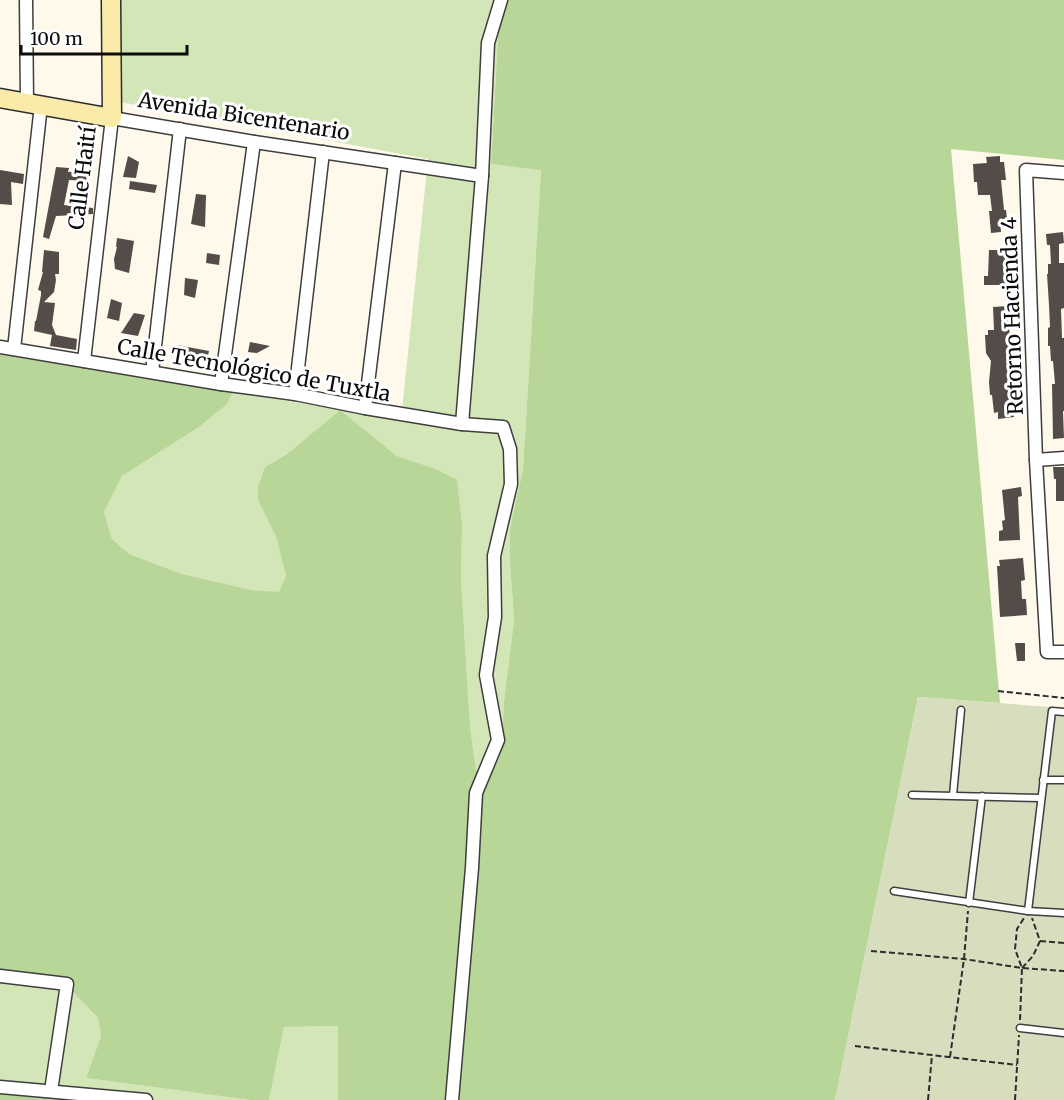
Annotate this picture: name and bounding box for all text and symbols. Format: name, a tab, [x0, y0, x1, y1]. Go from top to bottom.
scale bar	[21, 18, 188, 56]
text: 100 m	[30, 27, 83, 50]
street label: Avenida Bicentenario	[135, 86, 352, 146]
street label: Calle Haití	[62, 124, 102, 231]
street label: Retorno Hacienda 4	[995, 216, 1029, 416]
street label: Calle Tecnológico de Tuxtla	[115, 333, 393, 407]

